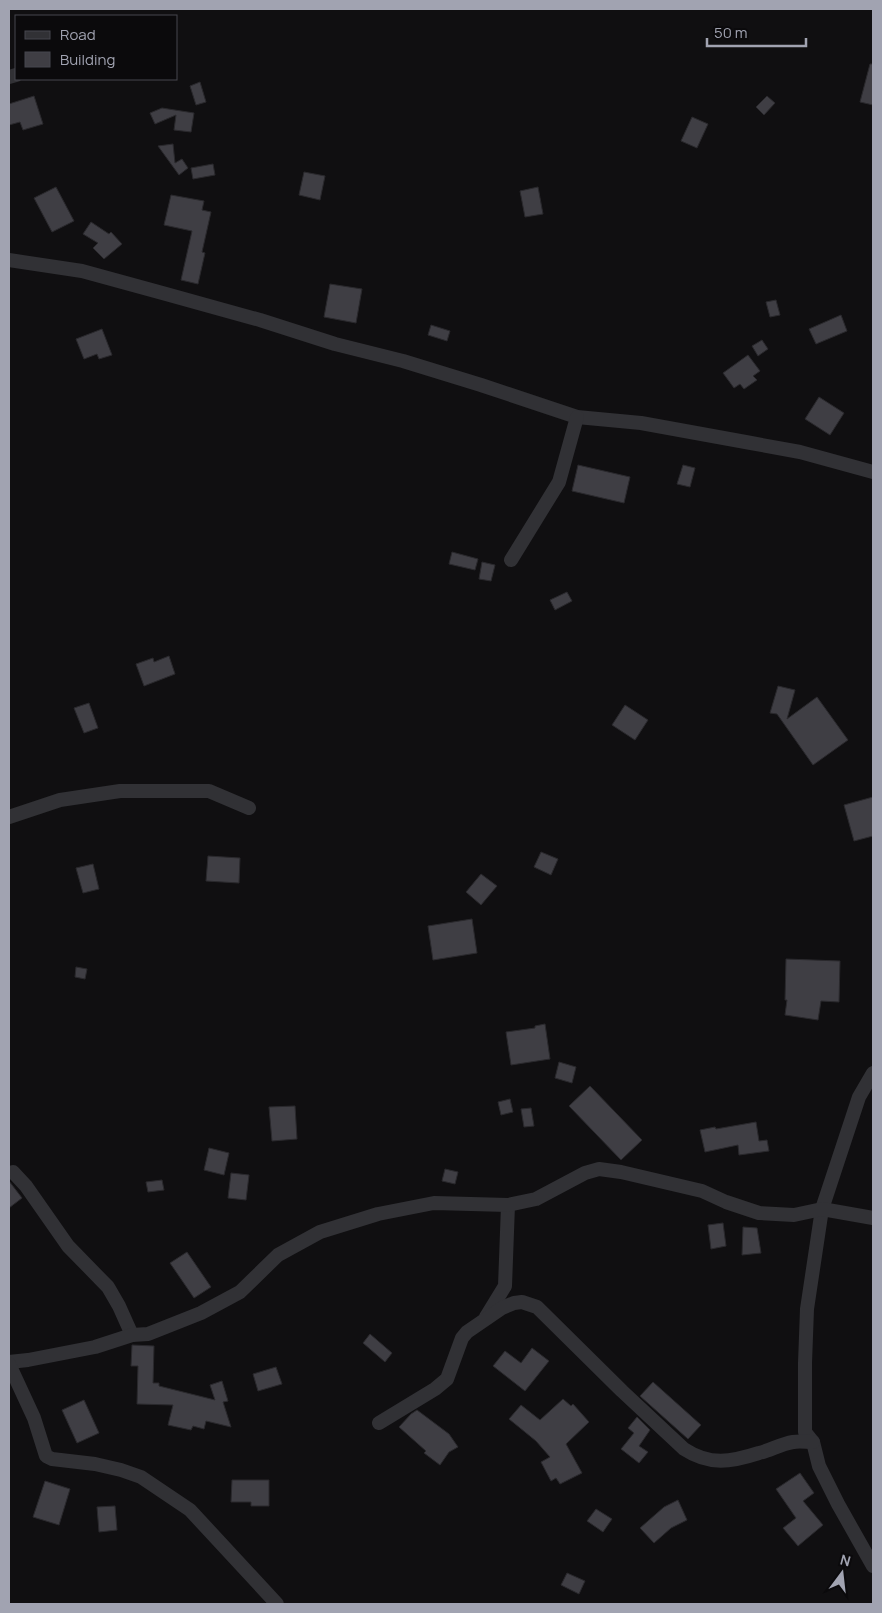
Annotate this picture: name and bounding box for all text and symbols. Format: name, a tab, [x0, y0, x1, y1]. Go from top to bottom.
legend	[15, 15, 178, 80]
scale bar	[707, 15, 806, 47]
text: 50 m	[714, 22, 748, 43]
text: Road	[60, 24, 96, 45]
text: Building	[60, 49, 115, 70]
north arrow	[817, 1548, 867, 1598]
text: N	[838, 1549, 853, 1570]

